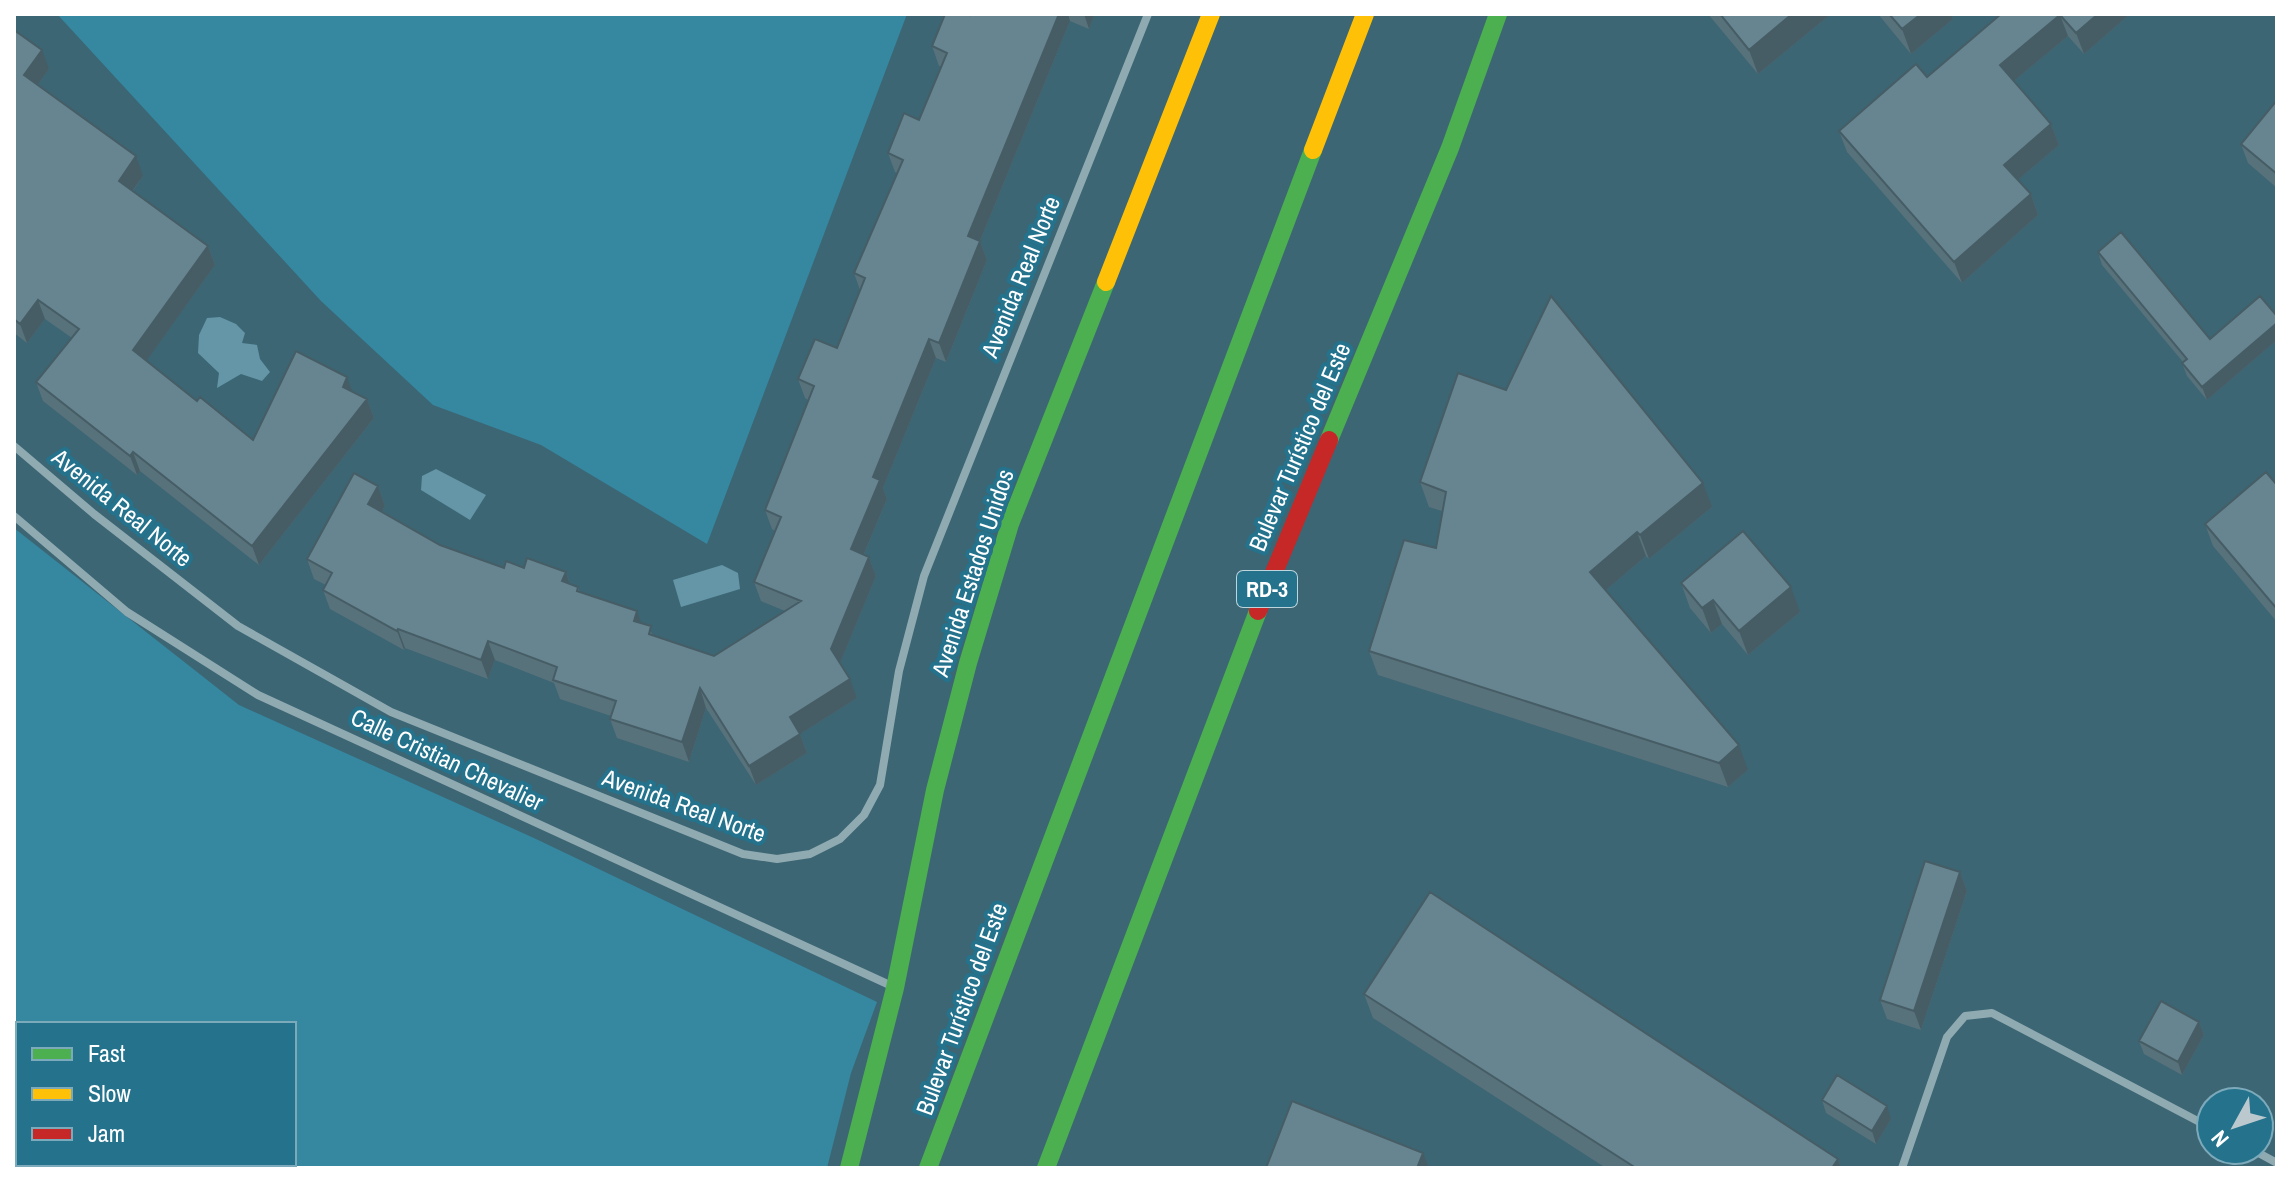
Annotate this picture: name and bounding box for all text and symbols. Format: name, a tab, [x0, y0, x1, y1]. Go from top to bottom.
street label: Avenida Real Norte	[973, 191, 1067, 363]
street label: Bulevar Turístico del Este	[1241, 338, 1357, 556]
street label: Avenida Real Norte	[45, 440, 199, 574]
street label: Avenida Estados Unidos	[923, 465, 1021, 681]
road number: RD-3	[1237, 571, 1297, 607]
street label: Calle Cristian Chevalier	[346, 700, 549, 818]
street label: Avenida Real Norte	[597, 760, 770, 849]
street label: Bulevar Turístico del Este	[908, 898, 1014, 1119]
legend	[16, 1022, 296, 1166]
text: Fast	[88, 1037, 126, 1069]
text: Slow	[88, 1077, 131, 1109]
north arrow	[2195, 1086, 2275, 1166]
text: Jam	[88, 1117, 125, 1149]
text: N	[2204, 1124, 2235, 1153]

